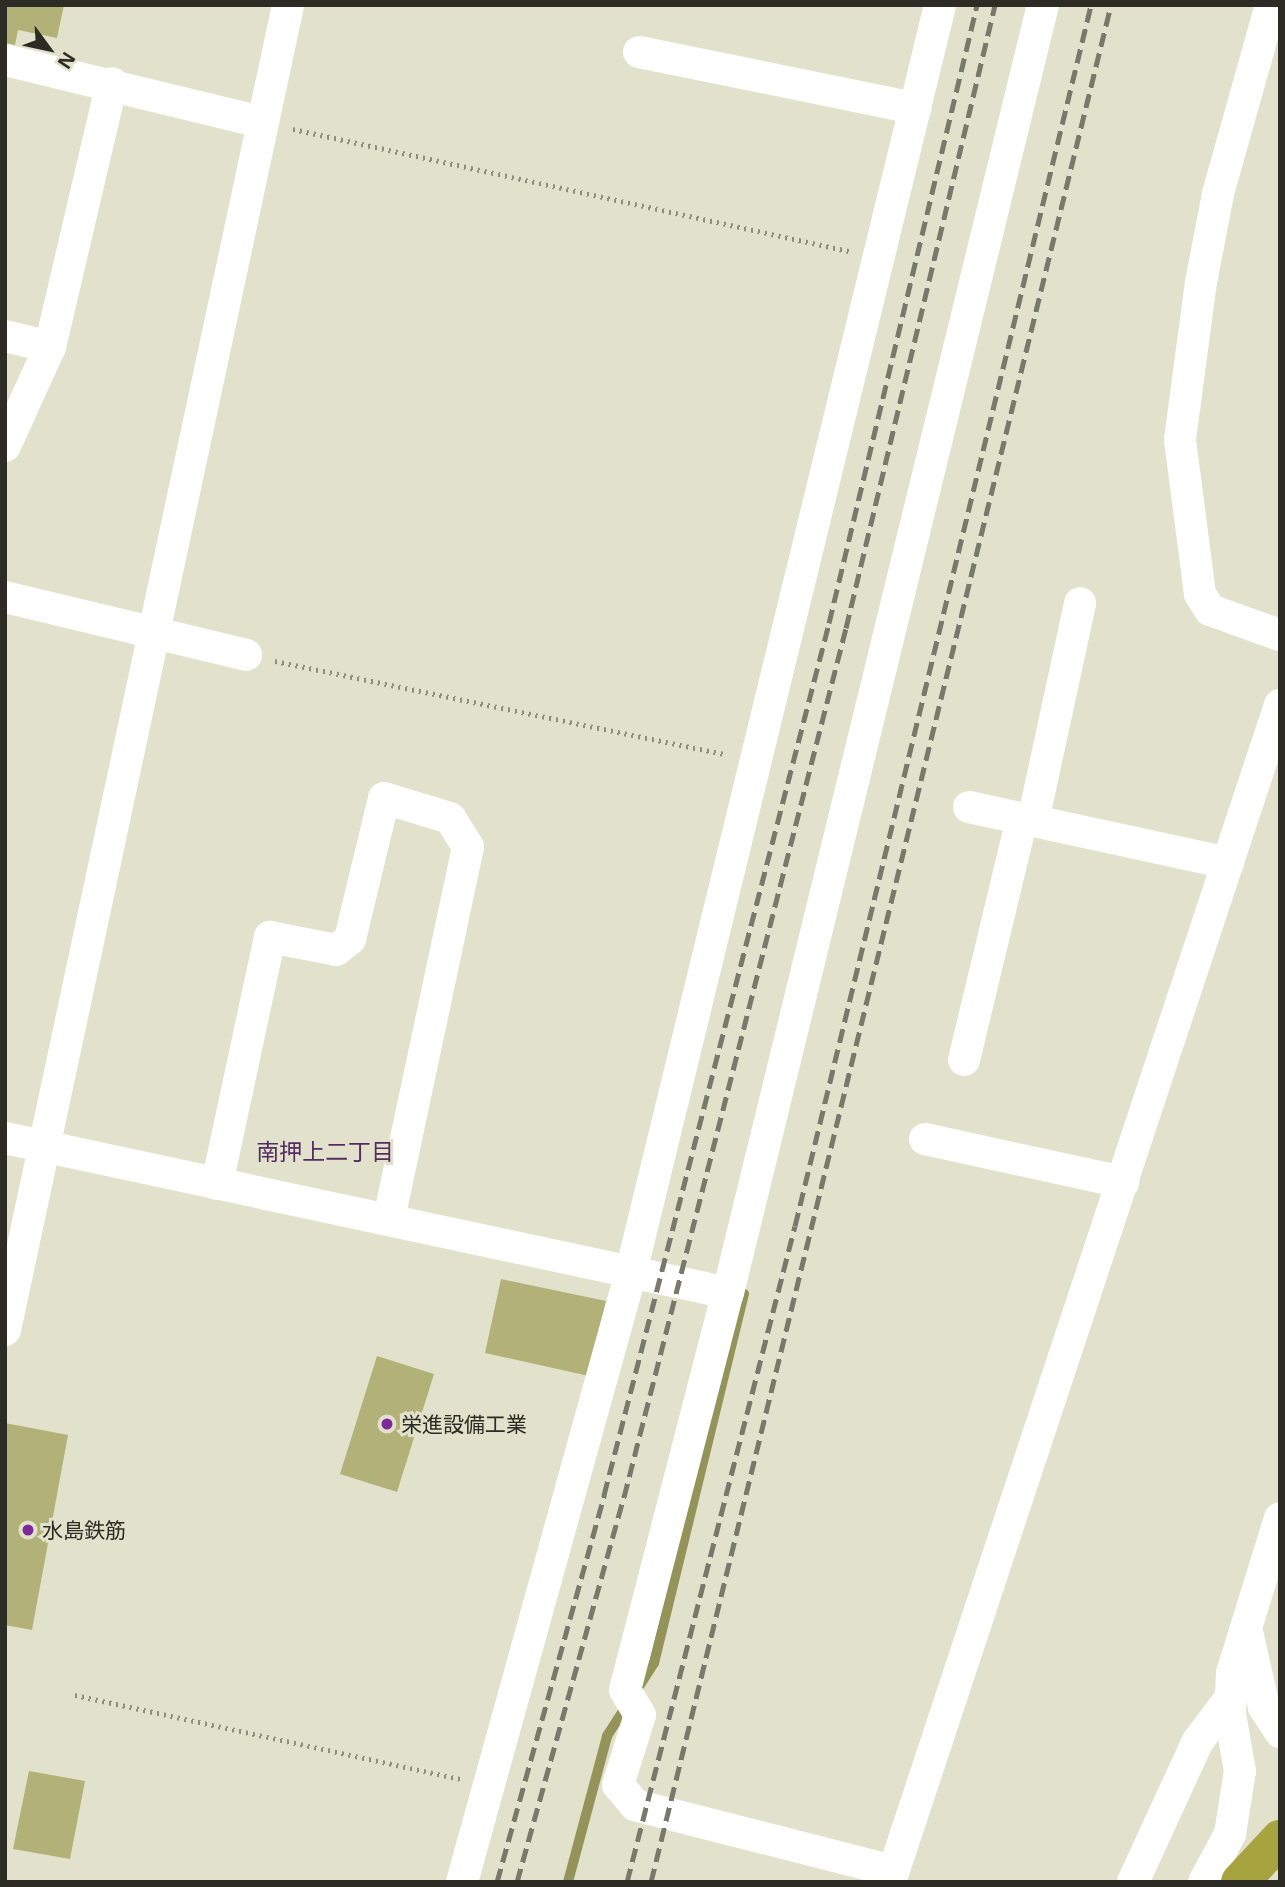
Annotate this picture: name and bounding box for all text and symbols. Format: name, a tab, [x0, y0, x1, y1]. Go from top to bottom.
north arrow	[14, 14, 84, 84]
text: N	[52, 47, 82, 74]
district label: 南押上二丁目	[256, 1137, 394, 1165]
place label: 栄進設備工業	[401, 1411, 527, 1437]
marker: 栄進設備工業	[379, 1416, 395, 1432]
place label: 水島鉄筋	[42, 1517, 126, 1543]
marker: 水島鉄筋	[20, 1522, 36, 1538]

